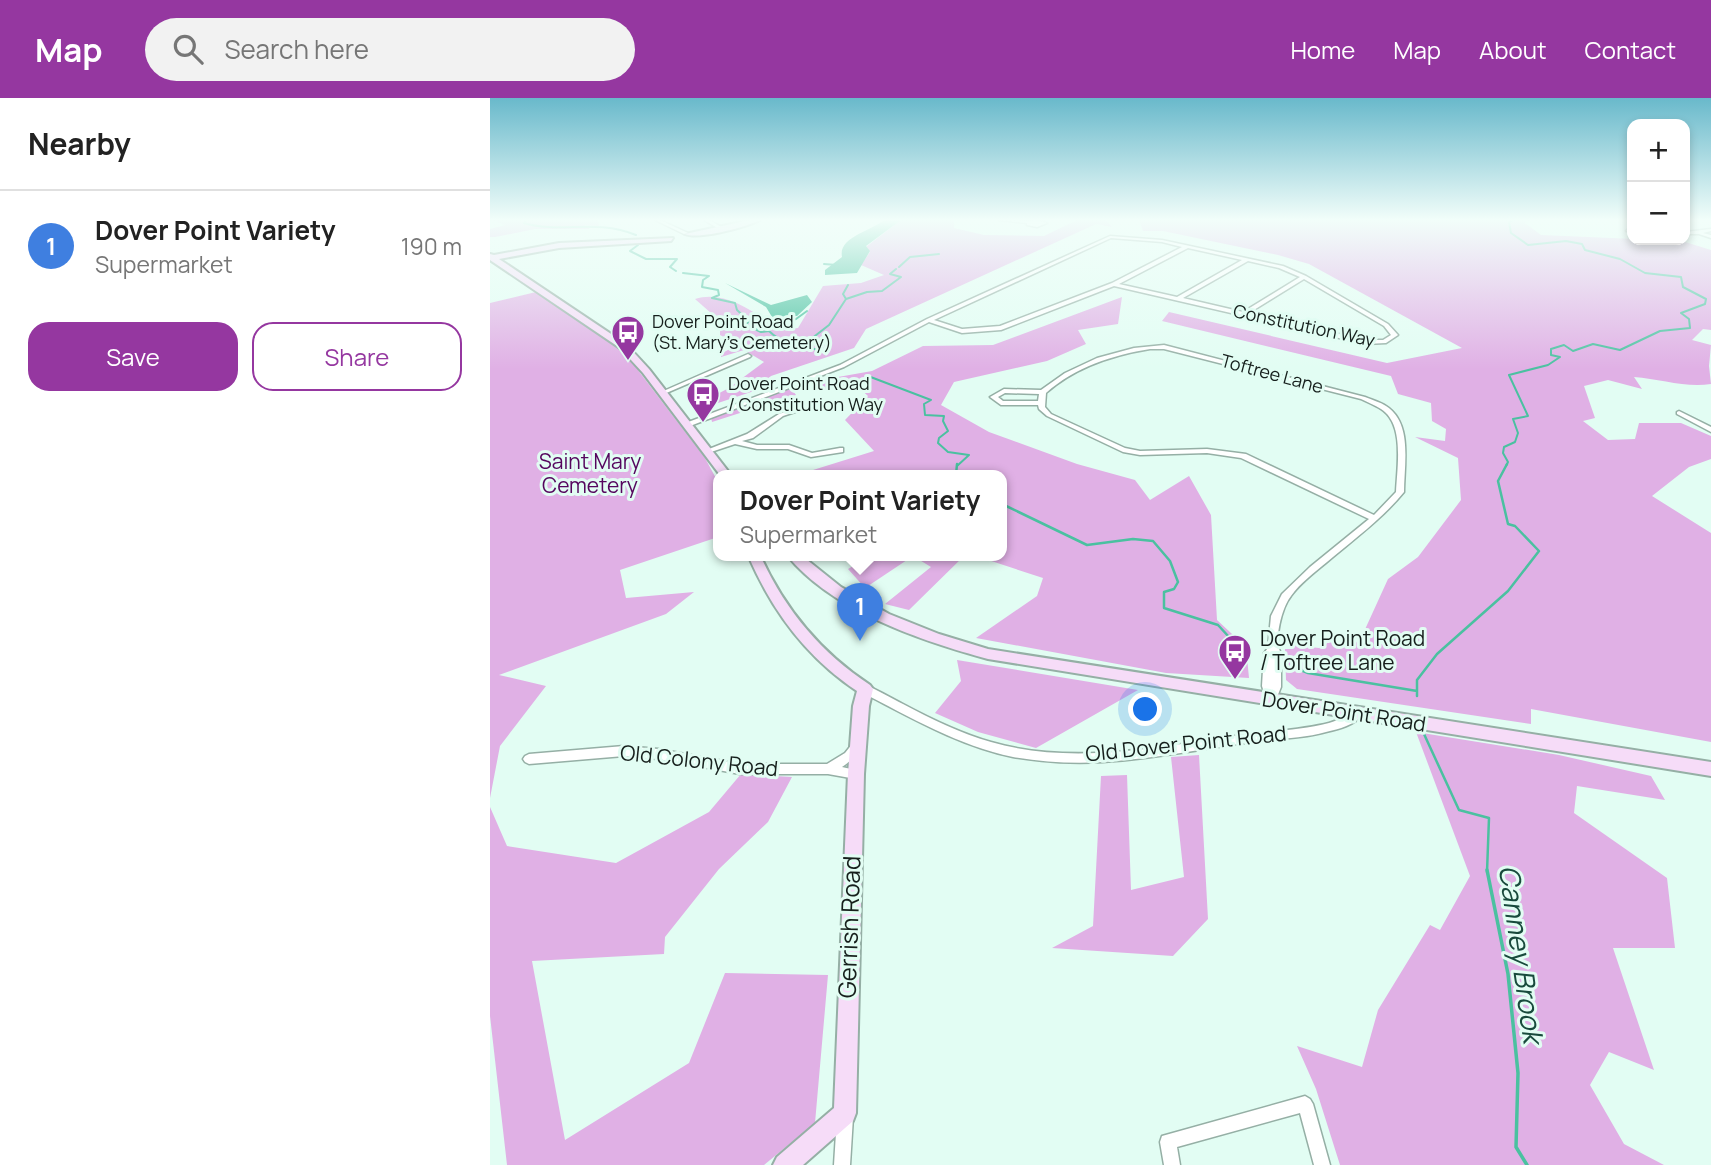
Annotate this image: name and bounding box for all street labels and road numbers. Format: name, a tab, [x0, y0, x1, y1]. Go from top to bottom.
street label: Constitution Way	[1231, 298, 1378, 352]
street label: Toftree Lane	[1219, 348, 1326, 398]
street label: Dover Point Road	[1260, 684, 1428, 738]
street label: Old Dover Point Road	[1084, 719, 1288, 767]
street label: Old Colony Road	[619, 738, 779, 782]
street label: Gerrish Road	[830, 855, 867, 999]

